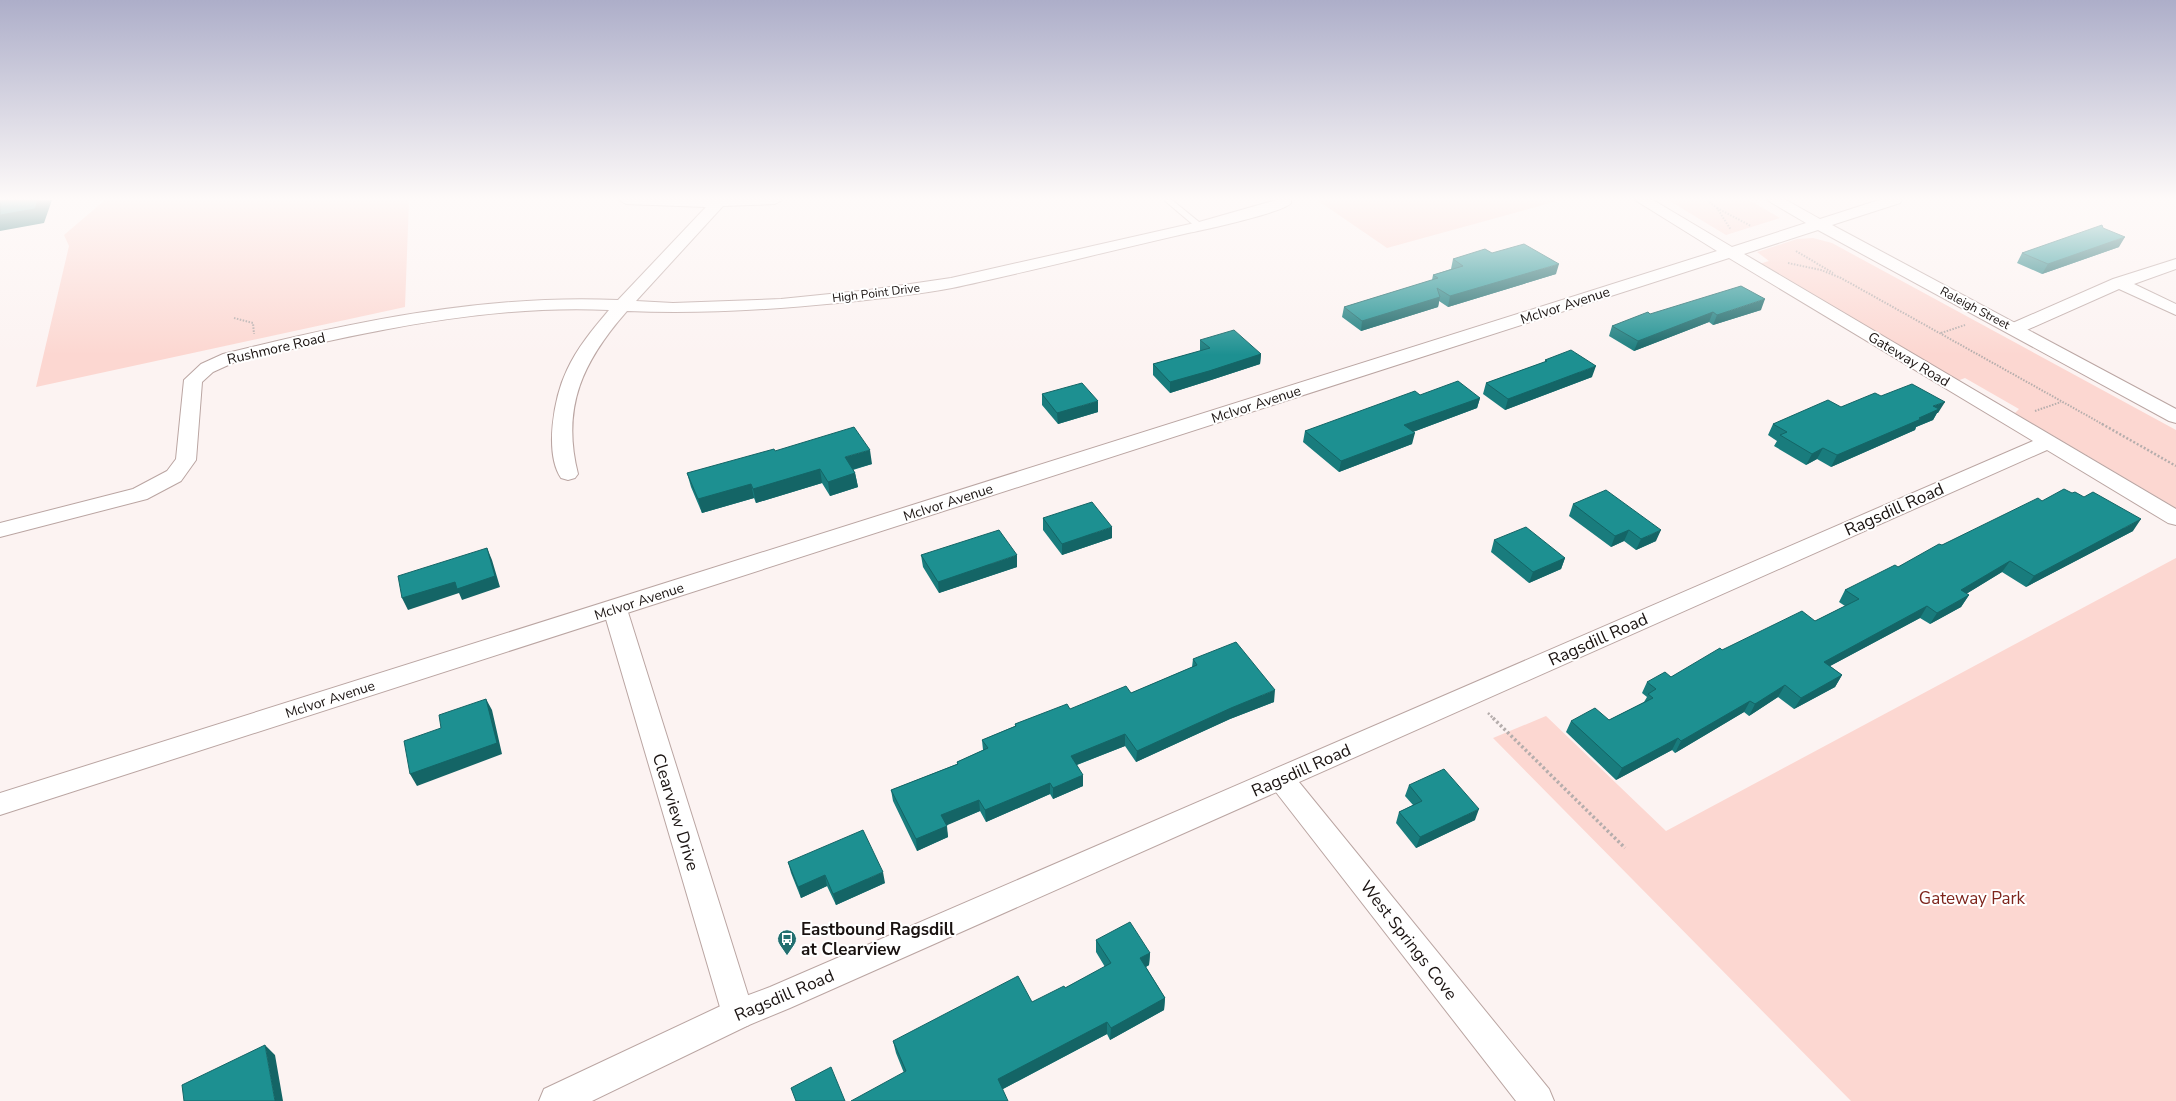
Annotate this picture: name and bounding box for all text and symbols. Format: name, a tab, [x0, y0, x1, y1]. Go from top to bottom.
street label: High Point Drive	[831, 280, 921, 306]
street label: McIvor Avenue	[1518, 282, 1612, 329]
street label: Raleigh Street	[1937, 283, 2013, 333]
street label: Rushmore Road	[225, 328, 327, 369]
street label: Gateway Road	[1864, 328, 1953, 391]
street label: McIvor Avenue	[1209, 381, 1303, 428]
street label: Ragsdill Road	[1841, 477, 1947, 542]
street label: McIvor Avenue	[901, 479, 995, 526]
street label: McIvor Avenue	[592, 578, 686, 625]
street label: Ragsdill Road	[1545, 607, 1651, 672]
street label: McIvor Avenue	[283, 676, 377, 723]
street label: Ragsdill Road	[1248, 738, 1354, 803]
street label: Clearview Drive	[647, 751, 704, 874]
street label: West Springs Cove	[1355, 876, 1462, 1005]
park label: Gateway Park	[1919, 887, 2026, 910]
place label: Eastbound Ragsdill at Clearview	[801, 918, 955, 961]
bus stop icon: Eastbound Ragsdill at Clearview	[776, 928, 798, 956]
street label: Ragsdill Road	[731, 964, 838, 1027]

